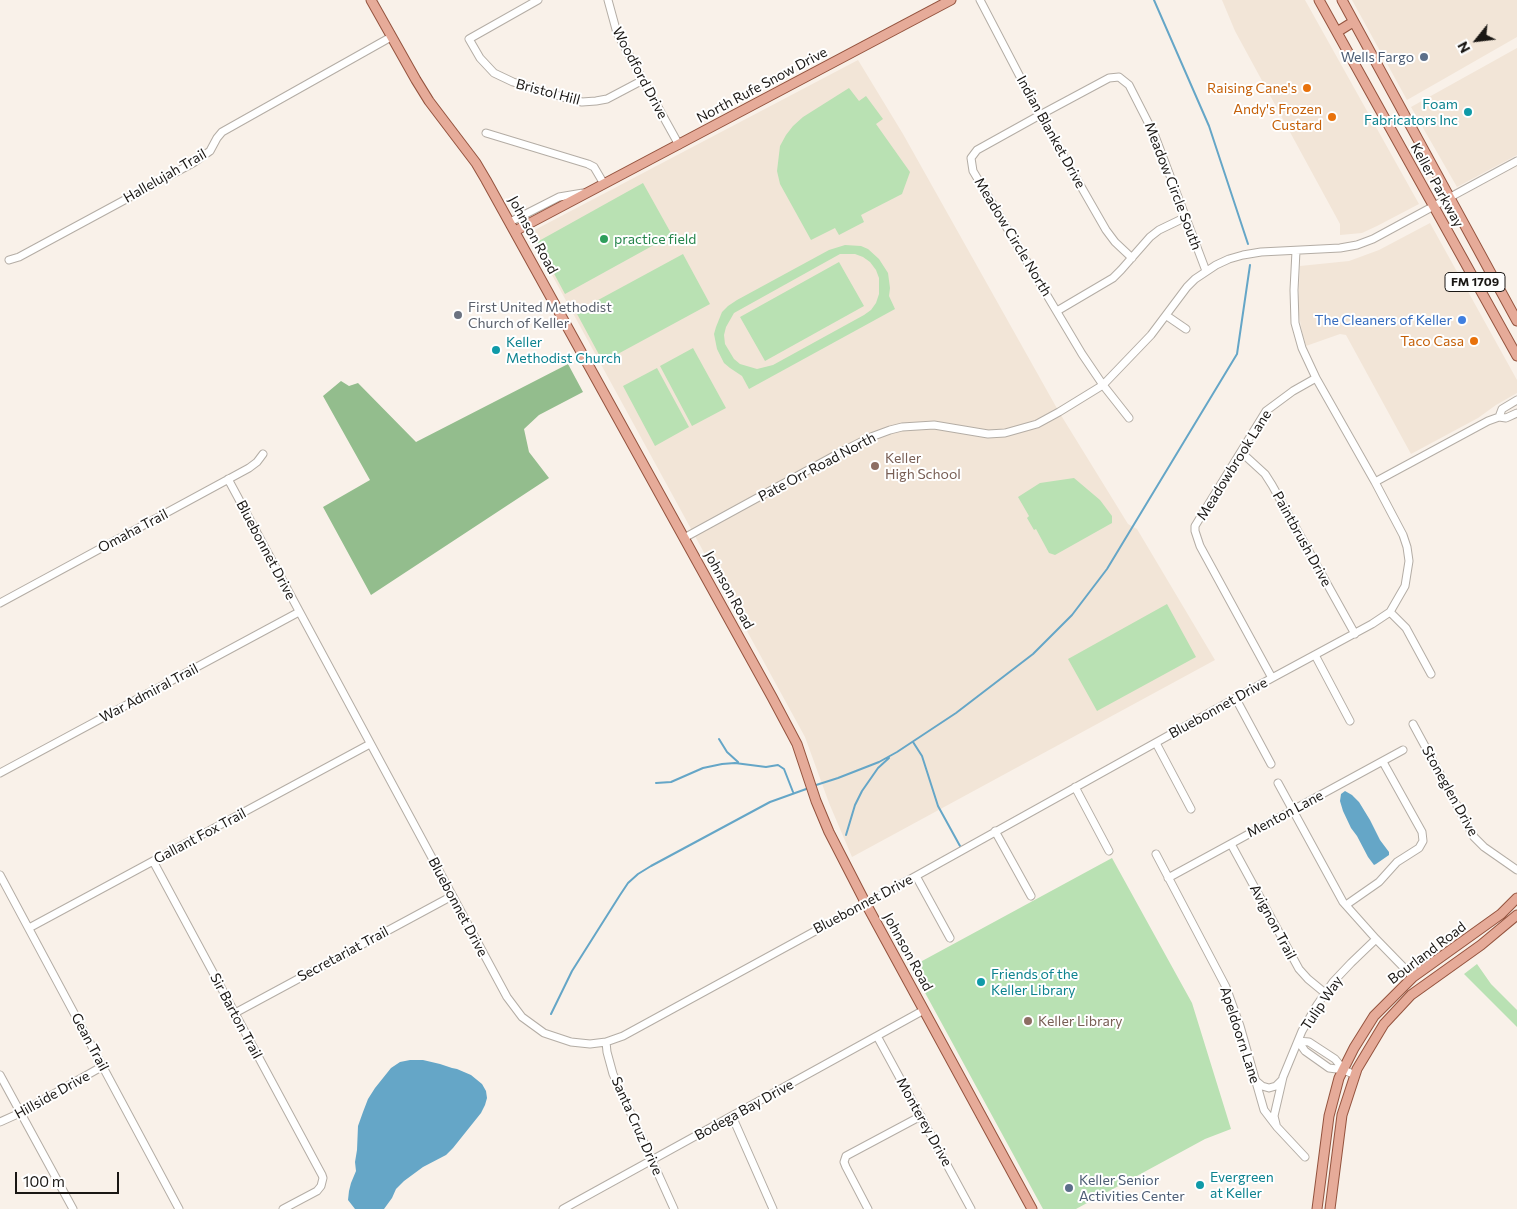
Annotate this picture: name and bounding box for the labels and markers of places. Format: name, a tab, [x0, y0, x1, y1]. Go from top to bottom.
place label: Wells Fargo	[1341, 49, 1414, 65]
marker: Wells Fargo	[1418, 51, 1430, 63]
place label: Raising Cane's	[1207, 80, 1297, 96]
marker: Raising Cane's	[1301, 82, 1313, 94]
place label: Foam Fabricators Inc	[1364, 96, 1458, 128]
place label: Andy's Frozen Custard	[1233, 101, 1322, 134]
marker: Foam Fabricators Inc	[1462, 106, 1474, 118]
marker: Andy's Frozen Custard	[1326, 111, 1338, 123]
place label: practice field	[614, 231, 696, 247]
marker: practice field	[598, 233, 610, 245]
place label: First United Methodist Church of Keller	[468, 299, 612, 332]
marker: First United Methodist Church of Keller	[452, 309, 464, 321]
place label: The Cleaners of Keller	[1314, 312, 1452, 328]
marker: The Cleaners of Keller	[1456, 314, 1468, 326]
place label: Taco Casa	[1400, 333, 1464, 349]
place label: Keller Methodist Church	[506, 334, 621, 367]
marker: Taco Casa	[1468, 335, 1480, 347]
marker: Keller Methodist Church	[490, 344, 502, 356]
place label: Keller High School	[885, 450, 961, 482]
marker: Keller High School	[869, 460, 881, 472]
place label: Friends of the Keller Library	[991, 966, 1078, 999]
marker: Friends of the Keller Library	[975, 976, 987, 988]
place label: Keller Library	[1038, 1013, 1123, 1029]
marker: Keller Library	[1022, 1015, 1034, 1027]
place label: Evergreen at Keller	[1210, 1169, 1274, 1202]
place label: Keller Senior Activities Center	[1079, 1172, 1185, 1204]
marker: Evergreen at Keller	[1194, 1179, 1206, 1191]
marker: Keller Senior Activities Center	[1063, 1182, 1075, 1194]

